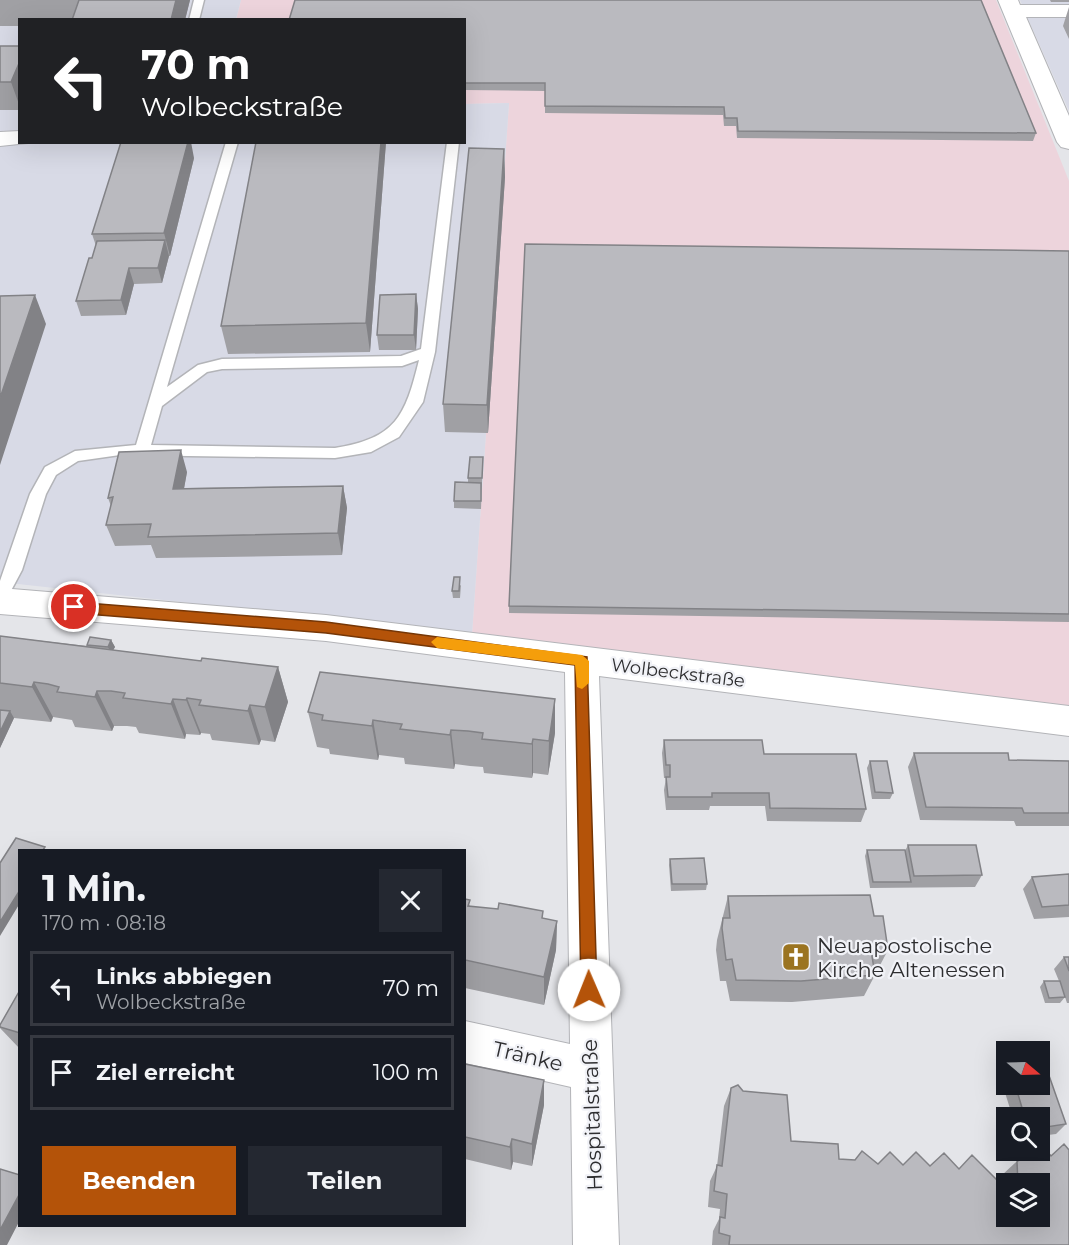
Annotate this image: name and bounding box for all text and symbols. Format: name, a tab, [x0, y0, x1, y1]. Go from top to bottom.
text: 70 m	[141, 38, 251, 90]
icon: left	[42, 42, 120, 120]
text: Wolbeckstraße	[141, 90, 343, 123]
pin	[48, 581, 99, 632]
icon: arrive	[57, 590, 90, 623]
street label: Wolbeckstraße	[610, 654, 746, 692]
text: 1 Min.	[42, 866, 146, 910]
button: close	[379, 869, 442, 932]
text: 170 m · 08:18	[42, 911, 166, 935]
place label: Neuapostolische Kirche Altenessen	[817, 933, 1005, 982]
church icon: Neuapostolische Kirche Altenessen	[780, 941, 812, 973]
position arrow	[557, 958, 621, 1022]
text: Links abbiegen	[96, 963, 272, 990]
icon: left	[45, 972, 78, 1005]
text: 70 m	[383, 975, 439, 1002]
text: Wolbeckstraße	[96, 990, 246, 1014]
street label: Tränke	[491, 1036, 565, 1076]
street label: Hospitalstraße	[577, 1039, 607, 1191]
north arrow	[996, 1041, 1050, 1095]
map controls	[996, 1041, 1050, 1227]
icon: arrive	[45, 1056, 78, 1089]
text: Ziel erreicht	[96, 1059, 235, 1086]
text: 100 m	[373, 1059, 439, 1086]
button: search	[996, 1107, 1050, 1161]
button: Beenden	[42, 1146, 236, 1215]
button: Teilen	[248, 1146, 442, 1215]
button: layers	[996, 1173, 1050, 1227]

